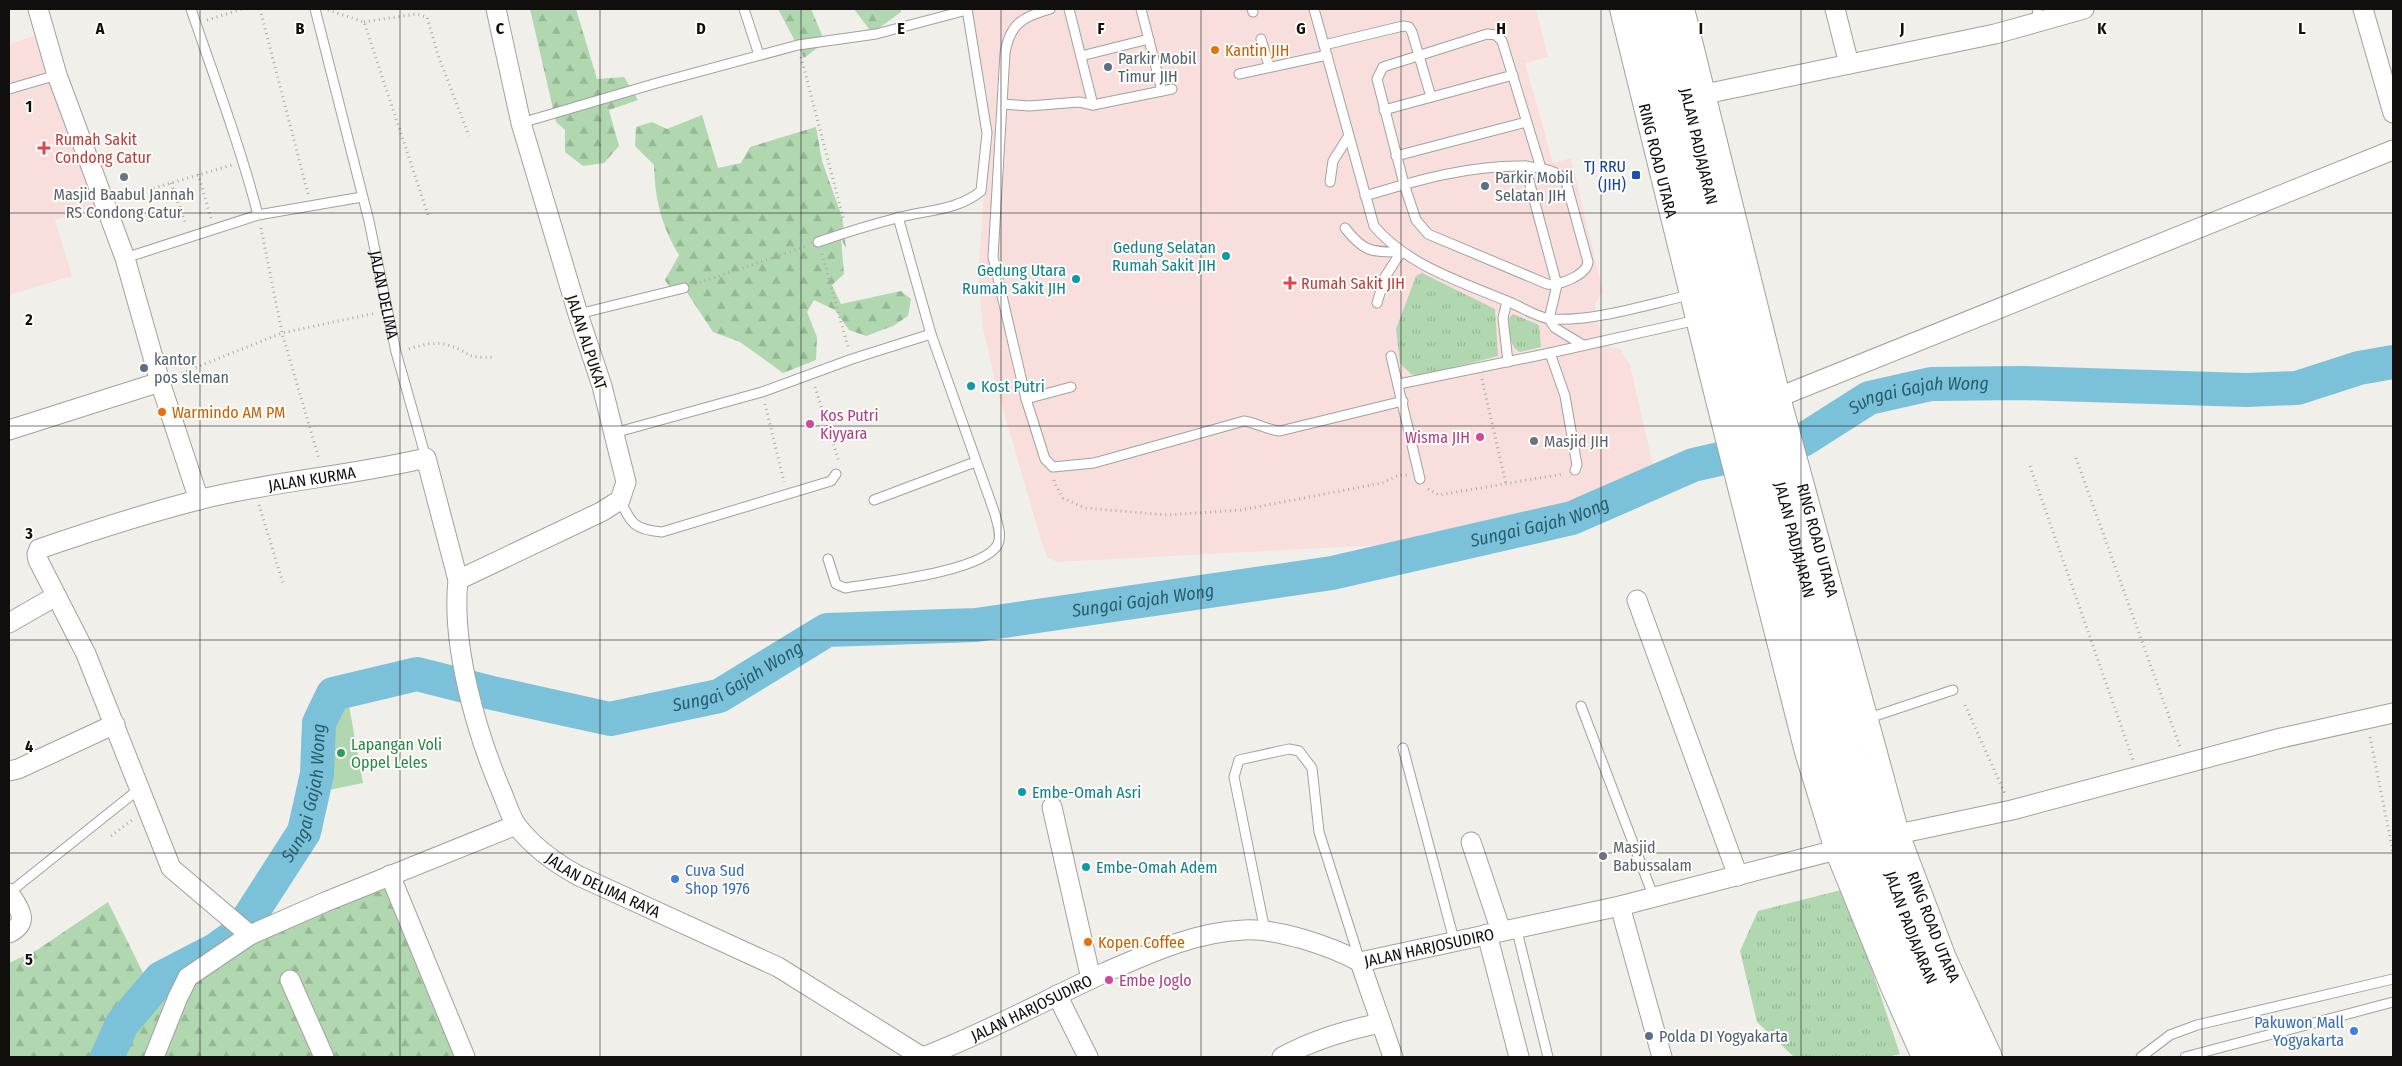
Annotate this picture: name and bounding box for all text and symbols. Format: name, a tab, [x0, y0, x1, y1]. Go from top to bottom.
text: A	[95, 19, 105, 38]
text: B	[296, 19, 305, 38]
text: C	[496, 19, 505, 38]
text: D	[696, 19, 706, 38]
text: E	[897, 19, 905, 38]
text: F	[1097, 19, 1105, 38]
text: G	[1296, 19, 1306, 38]
text: H	[1496, 19, 1506, 38]
text: I	[1699, 19, 1703, 38]
text: J	[1899, 19, 1904, 38]
text: K	[2097, 19, 2107, 38]
text: L	[2298, 19, 2306, 38]
place label: Kantin JIH	[1225, 41, 1289, 60]
marker: Kantin JIH	[1209, 44, 1221, 56]
place label: Parkir Mobil Timur JIH	[1118, 49, 1196, 86]
marker: Parkir Mobil Timur JIH	[1102, 61, 1114, 73]
street label: JALAN PADJAJARAN	[1676, 86, 1721, 207]
text: 1	[26, 97, 32, 116]
street label: RING ROAD UTARA	[1635, 101, 1681, 220]
place label: Rumah Sakit Condong Catur	[55, 130, 152, 167]
marker: Rumah Sakit Condong Catur	[37, 141, 51, 155]
place label: TJ RRU (JIH)	[1584, 157, 1626, 194]
place label: Parkir Mobil Selatan JIH	[1495, 168, 1573, 205]
marker: TJ RRU (JIH)	[1630, 169, 1642, 181]
marker: Masjid Baabul Jannah RS Condong Catur	[118, 171, 130, 183]
marker: Parkir Mobil Selatan JIH	[1479, 180, 1491, 192]
place label: Masjid Baabul Jannah RS Condong Catur	[54, 185, 194, 222]
place label: Gedung Selatan Rumah Sakit JIH	[1112, 238, 1216, 275]
street label: JALAN DELIMA	[365, 249, 402, 341]
marker: Gedung Selatan Rumah Sakit JIH	[1220, 250, 1232, 262]
place label: Gedung Utara Rumah Sakit JIH	[962, 261, 1066, 298]
marker: Gedung Utara Rumah Sakit JIH	[1070, 273, 1082, 285]
place label: Rumah Sakit JIH	[1301, 274, 1405, 293]
marker: Rumah Sakit JIH	[1283, 276, 1297, 290]
street label: JALAN ALPUKAT	[562, 292, 611, 393]
text: 2	[24, 310, 33, 329]
place label: kantor pos sleman	[154, 350, 229, 387]
marker: kantor pos sleman	[138, 362, 150, 374]
water label: Sungai Gajah Wong	[1844, 372, 1989, 420]
place label: Kost Putri	[981, 377, 1045, 396]
marker: Kost Putri	[965, 380, 977, 392]
place label: Warmindo AM PM	[172, 403, 285, 422]
marker: Warmindo AM PM	[156, 406, 168, 418]
place label: Kos Putri Kiyyara	[820, 406, 878, 443]
marker: Kos Putri Kiyyara	[804, 418, 816, 430]
place label: Wisma JIH	[1405, 428, 1470, 447]
marker: Wisma JIH	[1474, 431, 1486, 443]
place label: Masjid JIH	[1544, 432, 1609, 451]
marker: Masjid JIH	[1528, 435, 1540, 447]
street label: JALAN KURMA	[267, 463, 358, 495]
street label: JALAN PADJAJARAN	[1770, 480, 1819, 600]
street label: RING ROAD UTARA	[1793, 481, 1842, 600]
water label: Sungai Gajah Wong	[1467, 492, 1613, 552]
text: 3	[24, 524, 33, 543]
water label: Sungai Gajah Wong	[1069, 579, 1216, 622]
water label: Sungai Gajah Wong	[669, 636, 807, 717]
water label: Sungai Gajah Wong	[276, 723, 330, 867]
place label: Lapangan Voli Oppel Leles	[351, 735, 442, 772]
text: 4	[25, 737, 33, 756]
marker: Lapangan Voli Oppel Leles	[335, 747, 347, 759]
place label: Embe-Omah Asri	[1032, 783, 1141, 802]
marker: Embe-Omah Asri	[1016, 786, 1028, 798]
place label: Masjid Babussalam	[1613, 838, 1692, 875]
street label: JALAN DELIMA RAYA	[542, 849, 664, 922]
marker: Masjid Babussalam	[1597, 850, 1609, 862]
place label: Embe-Omah Adem	[1096, 858, 1218, 877]
place label: Cuva Sud Shop 1976	[685, 861, 750, 898]
marker: Embe-Omah Adem	[1080, 861, 1092, 873]
street label: JALAN PADJAJARAN	[1881, 869, 1941, 987]
street label: RING ROAD UTARA	[1903, 869, 1964, 986]
marker: Cuva Sud Shop 1976	[669, 873, 681, 885]
street label: JALAN HARJOSUDIRO	[1362, 924, 1496, 971]
place label: Kopen Coffee	[1098, 933, 1185, 952]
marker: Kopen Coffee	[1082, 936, 1094, 948]
text: 5	[25, 950, 33, 969]
street label: JALAN HARJOSUDIRO	[968, 971, 1095, 1046]
place label: Embe Joglo	[1119, 971, 1192, 990]
marker: Embe Joglo	[1103, 974, 1115, 986]
place label: Pakuwon Mall Yogyakarta	[2254, 1013, 2344, 1050]
marker: Pakuwon Mall Yogyakarta	[2348, 1025, 2360, 1037]
place label: Polda DI Yogyakarta	[1659, 1027, 1788, 1046]
marker: Polda DI Yogyakarta	[1643, 1030, 1655, 1042]

